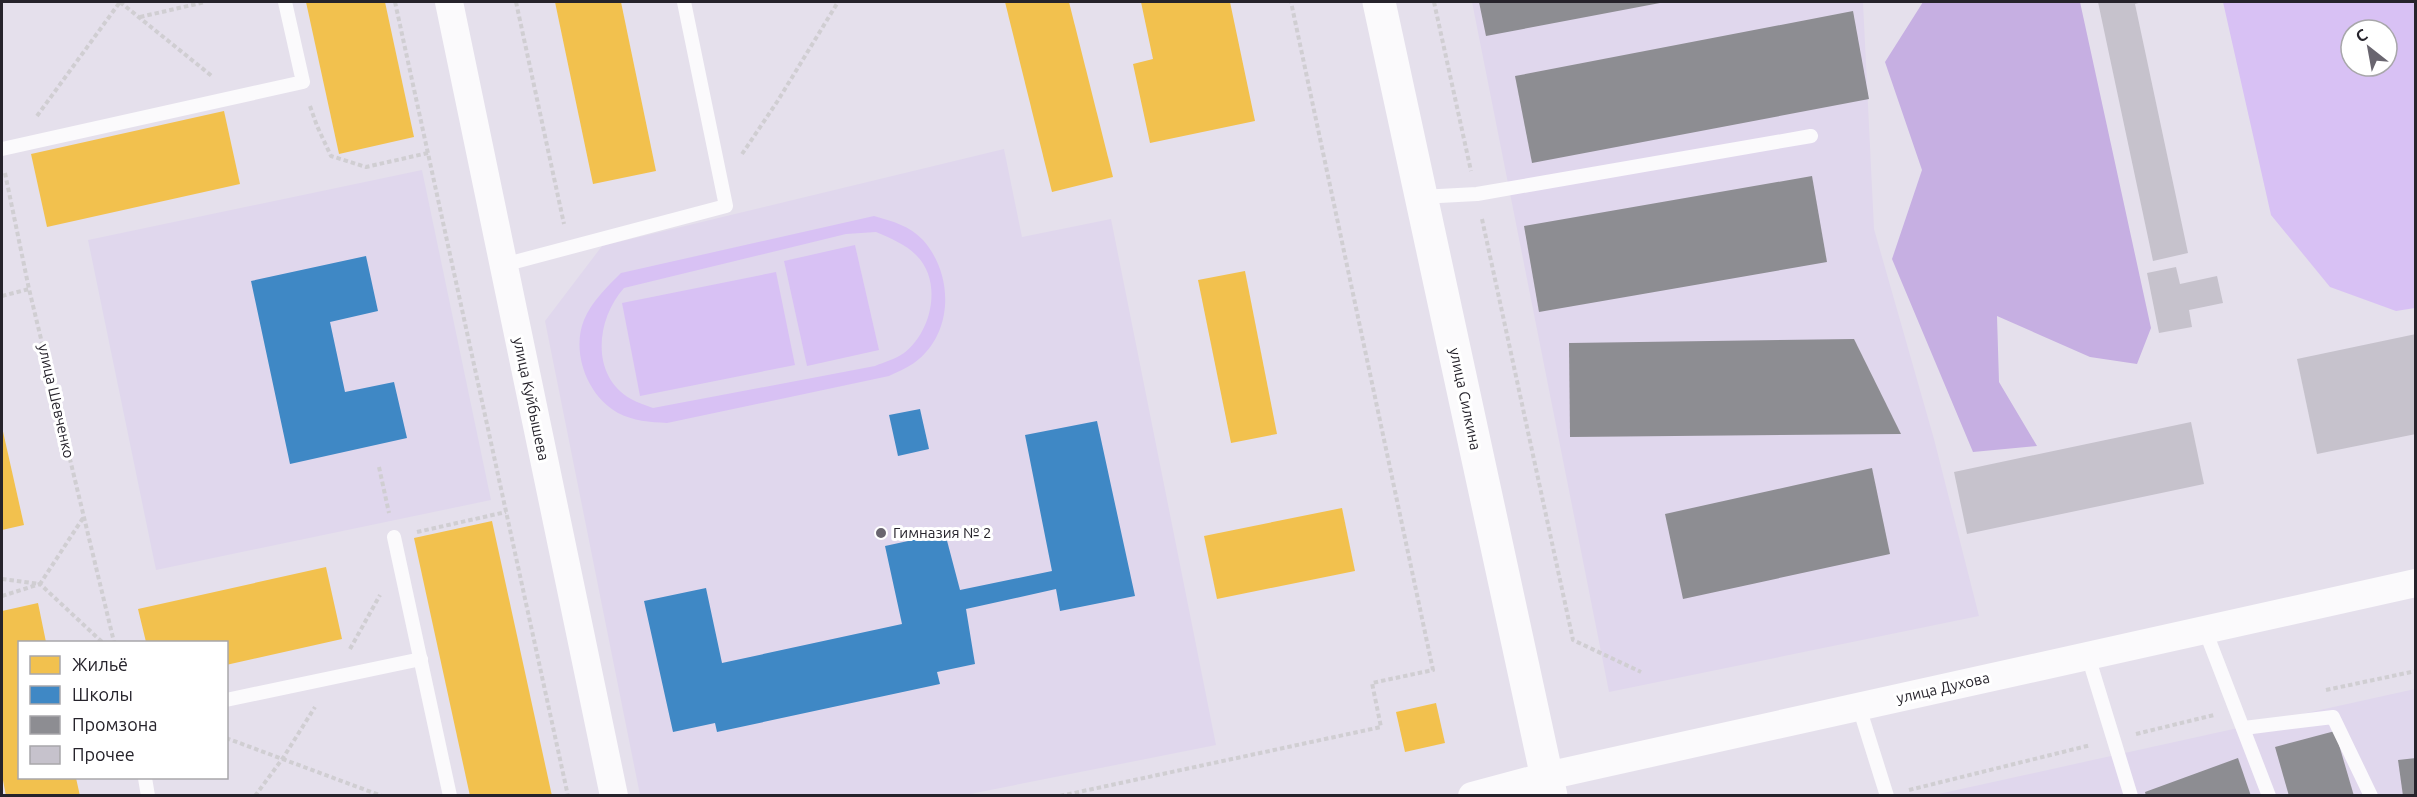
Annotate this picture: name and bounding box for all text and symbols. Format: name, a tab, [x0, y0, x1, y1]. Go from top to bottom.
north arrow	[2339, 18, 2399, 78]
text: С	[2352, 25, 2370, 45]
street label: улица Куйбышева	[510, 336, 553, 462]
street label: улица Шевченко	[35, 342, 78, 460]
street label: улица Силкина	[1446, 346, 1485, 452]
place label: Гимназия № 2	[893, 524, 992, 541]
marker: Гимназия № 2	[874, 526, 888, 540]
legend	[18, 641, 228, 779]
text: Жильё	[72, 654, 128, 674]
street label: улица Духова	[1895, 669, 1991, 706]
text: Школы	[72, 684, 133, 704]
text: Промзона	[72, 714, 157, 734]
text: Прочее	[72, 744, 135, 764]

